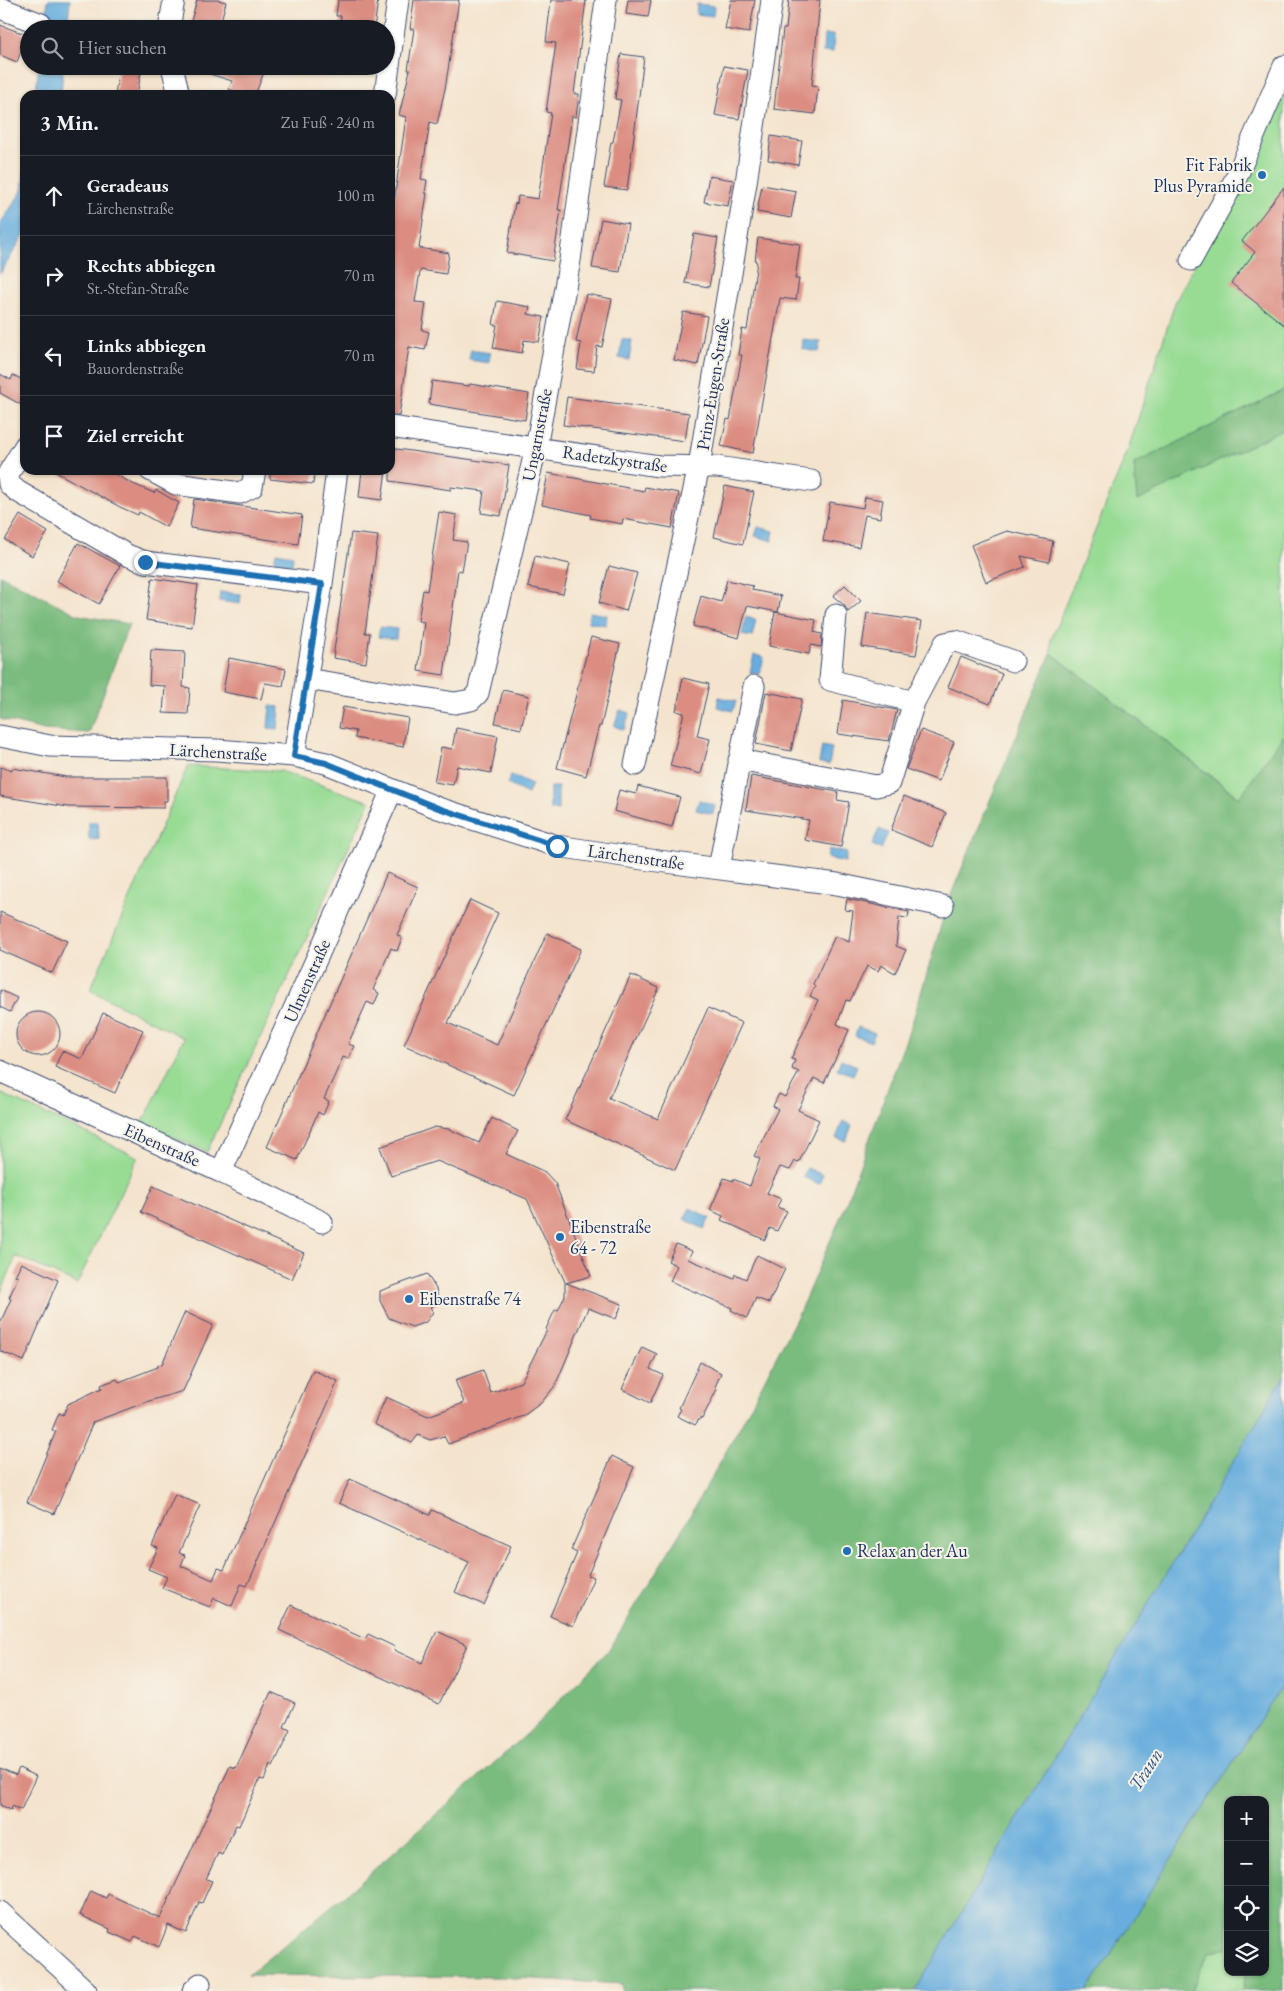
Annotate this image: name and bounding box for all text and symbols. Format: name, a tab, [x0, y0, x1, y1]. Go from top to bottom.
search box	[20, 20, 395, 75]
icon: search	[38, 34, 66, 62]
text: Hier suchen	[78, 35, 167, 60]
text: 3 Min.	[40, 109, 99, 136]
text: Zu Fuß · 240 m	[281, 112, 375, 133]
place label: Fit Fabrik Plus Pyramide	[1153, 153, 1253, 197]
marker: Fit Fabrik Plus Pyramide	[1256, 169, 1268, 181]
text: Geradeaus	[87, 173, 169, 198]
icon: ahead	[40, 182, 68, 210]
text: 100 m	[336, 185, 375, 206]
text: Lärchenstraße	[87, 198, 174, 219]
text: Rechts abbiegen	[87, 253, 216, 278]
icon: right	[40, 262, 68, 290]
text: 70 m	[344, 265, 375, 286]
text: St.-Stefan-Straße	[87, 278, 189, 299]
street label: Prinz-Eugen-Straße	[691, 316, 734, 452]
text: Links abbiegen	[87, 333, 206, 358]
icon: left	[40, 342, 68, 370]
text: 70 m	[344, 345, 375, 366]
text: Bauordenstraße	[87, 358, 183, 379]
street label: Ungarnstraße	[516, 387, 557, 483]
icon: arrive	[40, 422, 68, 450]
text: Ziel erreicht	[87, 423, 184, 448]
street label: Radetzkystraße	[561, 440, 669, 477]
route end	[134, 551, 157, 574]
street label: Lärchenstraße	[169, 737, 267, 766]
route start	[546, 835, 569, 858]
street label: Lärchenstraße	[586, 838, 686, 875]
street label: Ulmenstraße	[278, 936, 335, 1026]
street label: Eibenstraße	[120, 1118, 204, 1172]
place label: Eibenstraße 64 - 72	[570, 1215, 651, 1259]
marker: Eibenstraße 64 - 72	[554, 1231, 566, 1243]
place label: Eibenstraße 74	[419, 1287, 521, 1310]
marker: Eibenstraße 74	[403, 1293, 415, 1305]
place label: Relax an der Au	[857, 1539, 968, 1562]
marker: Relax an der Au	[841, 1545, 853, 1557]
water label: Traun	[1123, 1743, 1168, 1795]
map controls	[1224, 1796, 1269, 1976]
button: +	[1224, 1796, 1269, 1841]
button: −	[1224, 1841, 1269, 1886]
button: locate	[1224, 1886, 1269, 1931]
button: layers	[1224, 1931, 1269, 1976]

